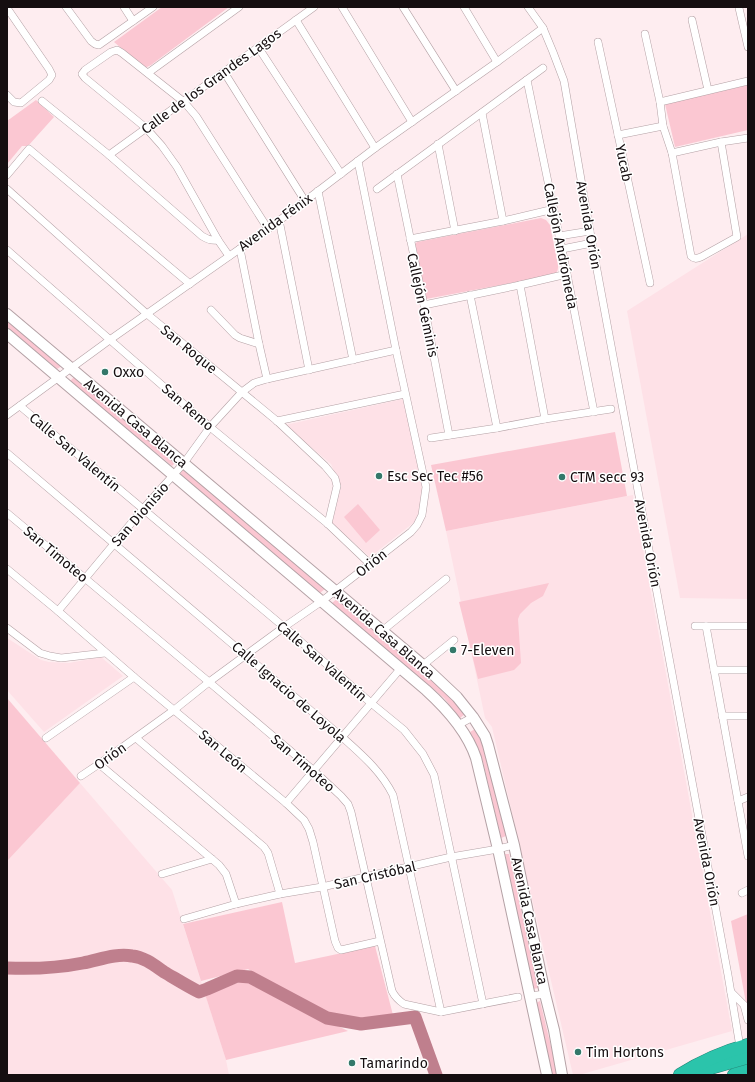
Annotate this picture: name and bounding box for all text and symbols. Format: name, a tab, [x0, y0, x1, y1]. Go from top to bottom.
street label: Calle de los Grandes Lagos	[138, 25, 285, 138]
street label: Yucab	[611, 143, 636, 183]
street label: Avenida Orión	[572, 179, 605, 271]
street label: Callejón Andrómeda	[540, 181, 581, 311]
street label: Avenida Fénix	[235, 190, 316, 255]
street label: Callejón Géminis	[403, 251, 442, 359]
street label: San Roque	[157, 321, 220, 377]
place label: Oxxo	[113, 364, 144, 381]
marker: Oxxo	[100, 367, 110, 377]
street label: Avenida Casa Blanca	[81, 375, 191, 472]
street label: San Remo	[158, 380, 217, 435]
street label: Calle San Valentín	[26, 409, 124, 495]
place label: Esc Sec Tec #56	[387, 468, 483, 485]
place label: CTM secc 93	[570, 469, 644, 486]
marker: Esc Sec Tec #56	[374, 471, 384, 481]
marker: CTM secc 93	[557, 472, 567, 482]
street label: San Dionisio	[108, 479, 173, 550]
street label: Avenida Orión	[631, 497, 664, 589]
street label: San Timoteo	[20, 522, 91, 586]
street label: Orión	[352, 546, 390, 581]
street label: Avenida Casa Blanca	[329, 584, 438, 682]
street label: Calle San Valentín	[273, 618, 370, 705]
street label: Calle Ignacio de Loyola	[228, 638, 349, 747]
place label: 7-Eleven	[461, 642, 515, 659]
marker: 7-Eleven	[448, 645, 458, 655]
street label: San León	[195, 726, 250, 776]
street label: San Timoteo	[267, 731, 338, 796]
street label: Orión	[91, 739, 130, 774]
street label: Avenida Orión	[690, 816, 723, 908]
street label: Avenida Casa Blanca	[508, 856, 551, 986]
street label: San Cristóbal	[333, 858, 418, 893]
place label: Tim Hortons	[586, 1044, 664, 1061]
marker: Tim Hortons	[573, 1047, 583, 1057]
place label: Tamarindo	[360, 1055, 428, 1072]
marker: Tamarindo	[347, 1058, 357, 1068]

